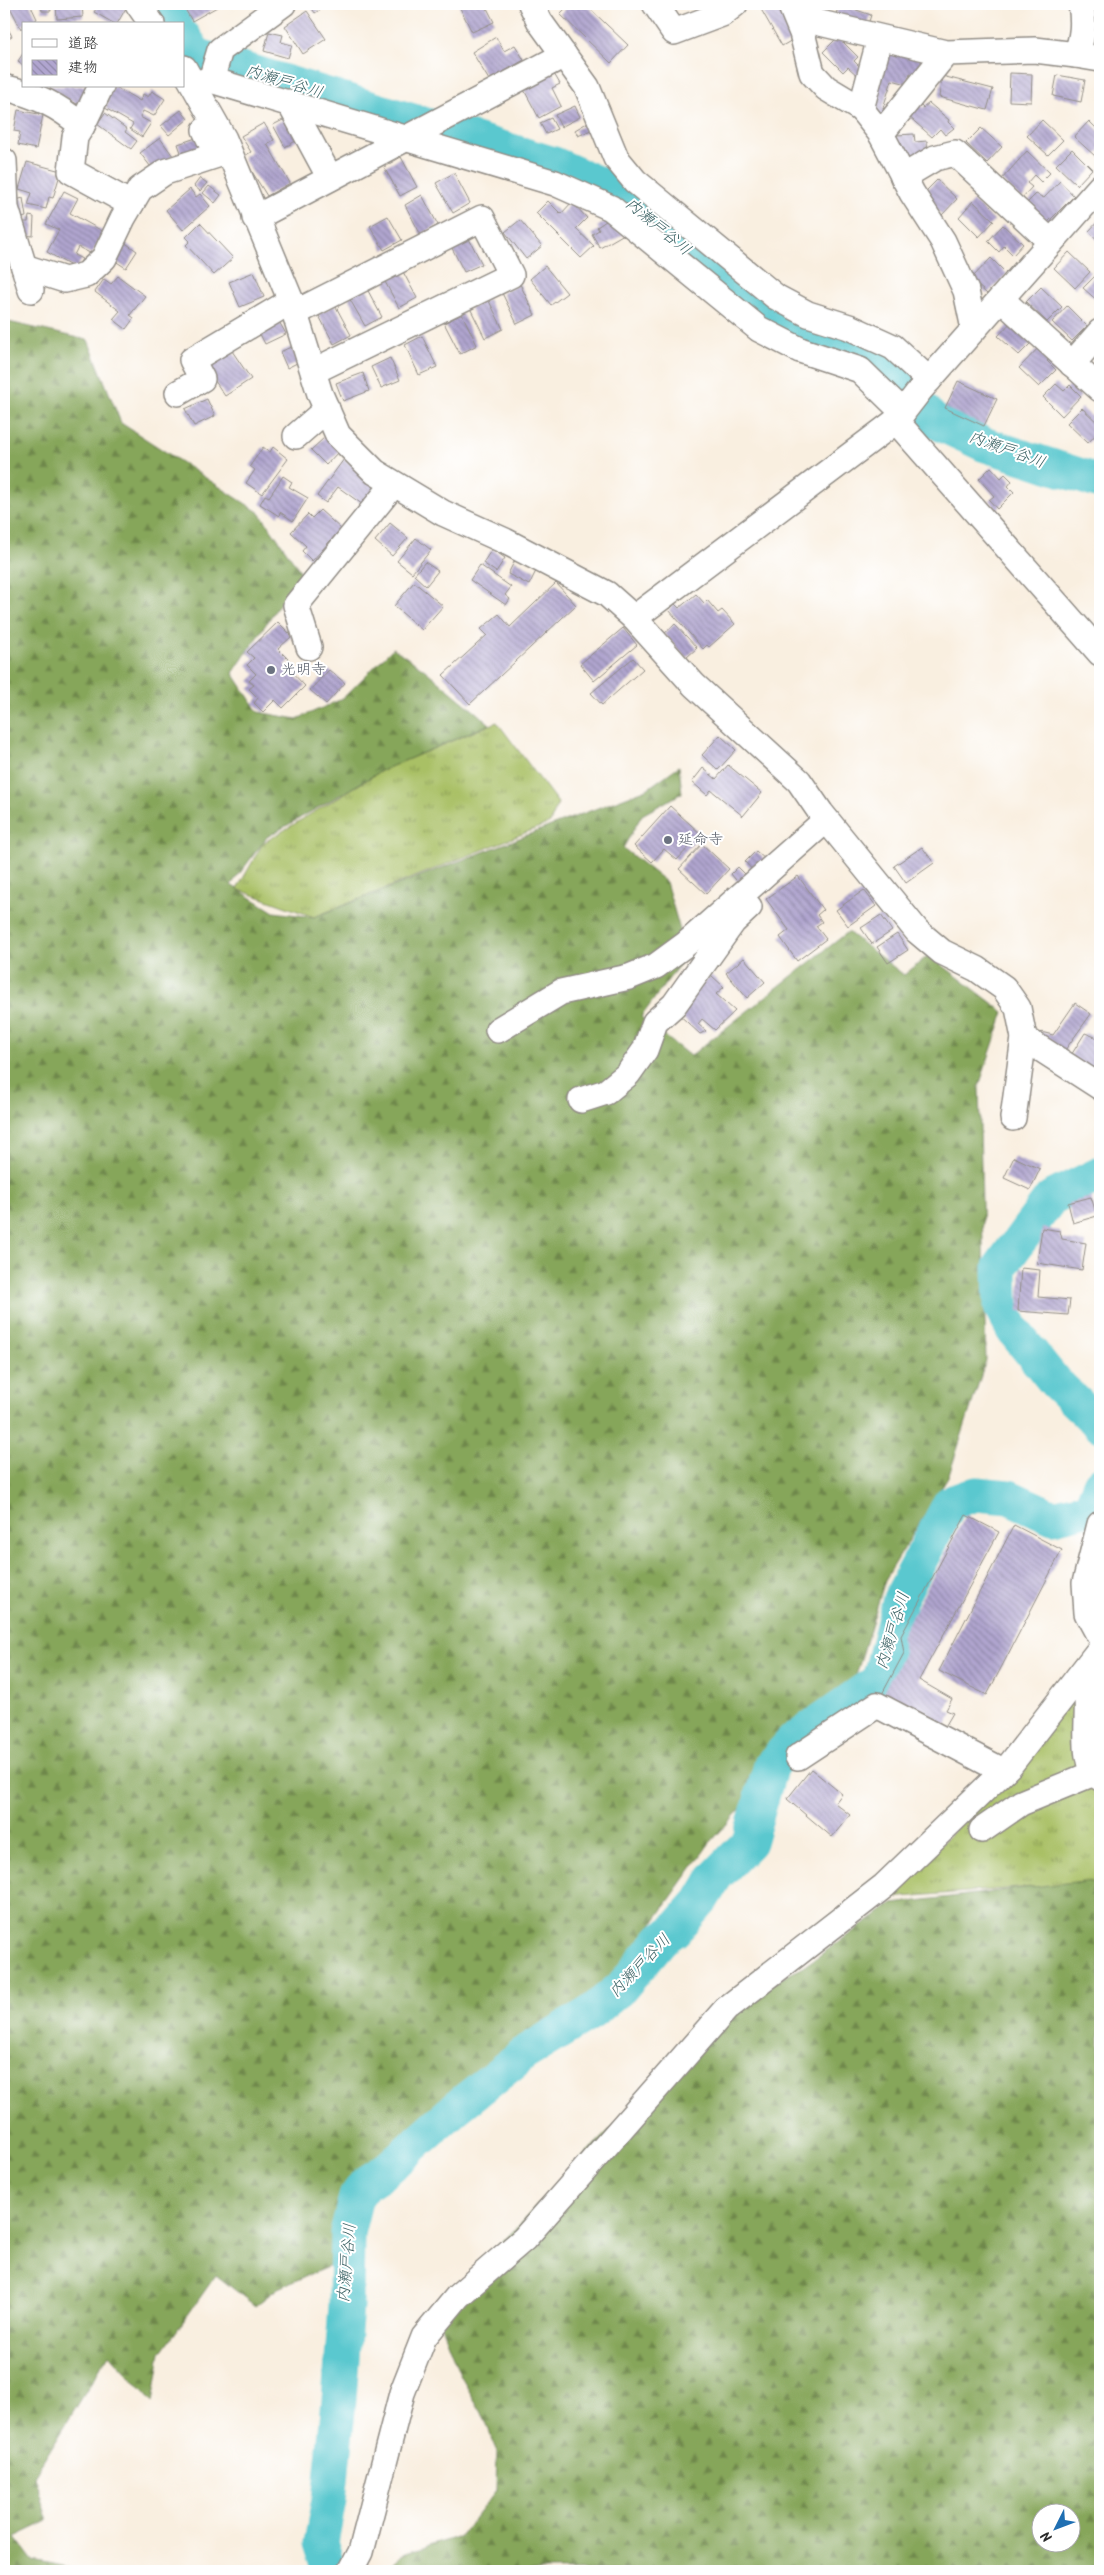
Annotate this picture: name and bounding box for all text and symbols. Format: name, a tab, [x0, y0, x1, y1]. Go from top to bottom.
legend	[22, 22, 185, 88]
text: 道路	[68, 32, 98, 56]
text: 建物	[68, 56, 98, 80]
water label: 内瀬戸谷川	[242, 58, 326, 106]
water label: 内瀬戸谷川	[619, 192, 697, 262]
water label: 内瀬戸谷川	[965, 425, 1049, 475]
place label: 光明寺	[281, 658, 326, 682]
marker: 光明寺	[265, 664, 277, 676]
place label: 延命寺	[678, 828, 723, 852]
marker: 延命寺	[662, 834, 674, 846]
water label: 内瀬戸谷川	[869, 1589, 917, 1673]
water label: 内瀬戸谷川	[603, 1929, 677, 2003]
water label: 内瀬戸谷川	[331, 2222, 363, 2304]
north arrow	[1032, 2502, 1082, 2552]
text: N	[1036, 2525, 1058, 2547]

